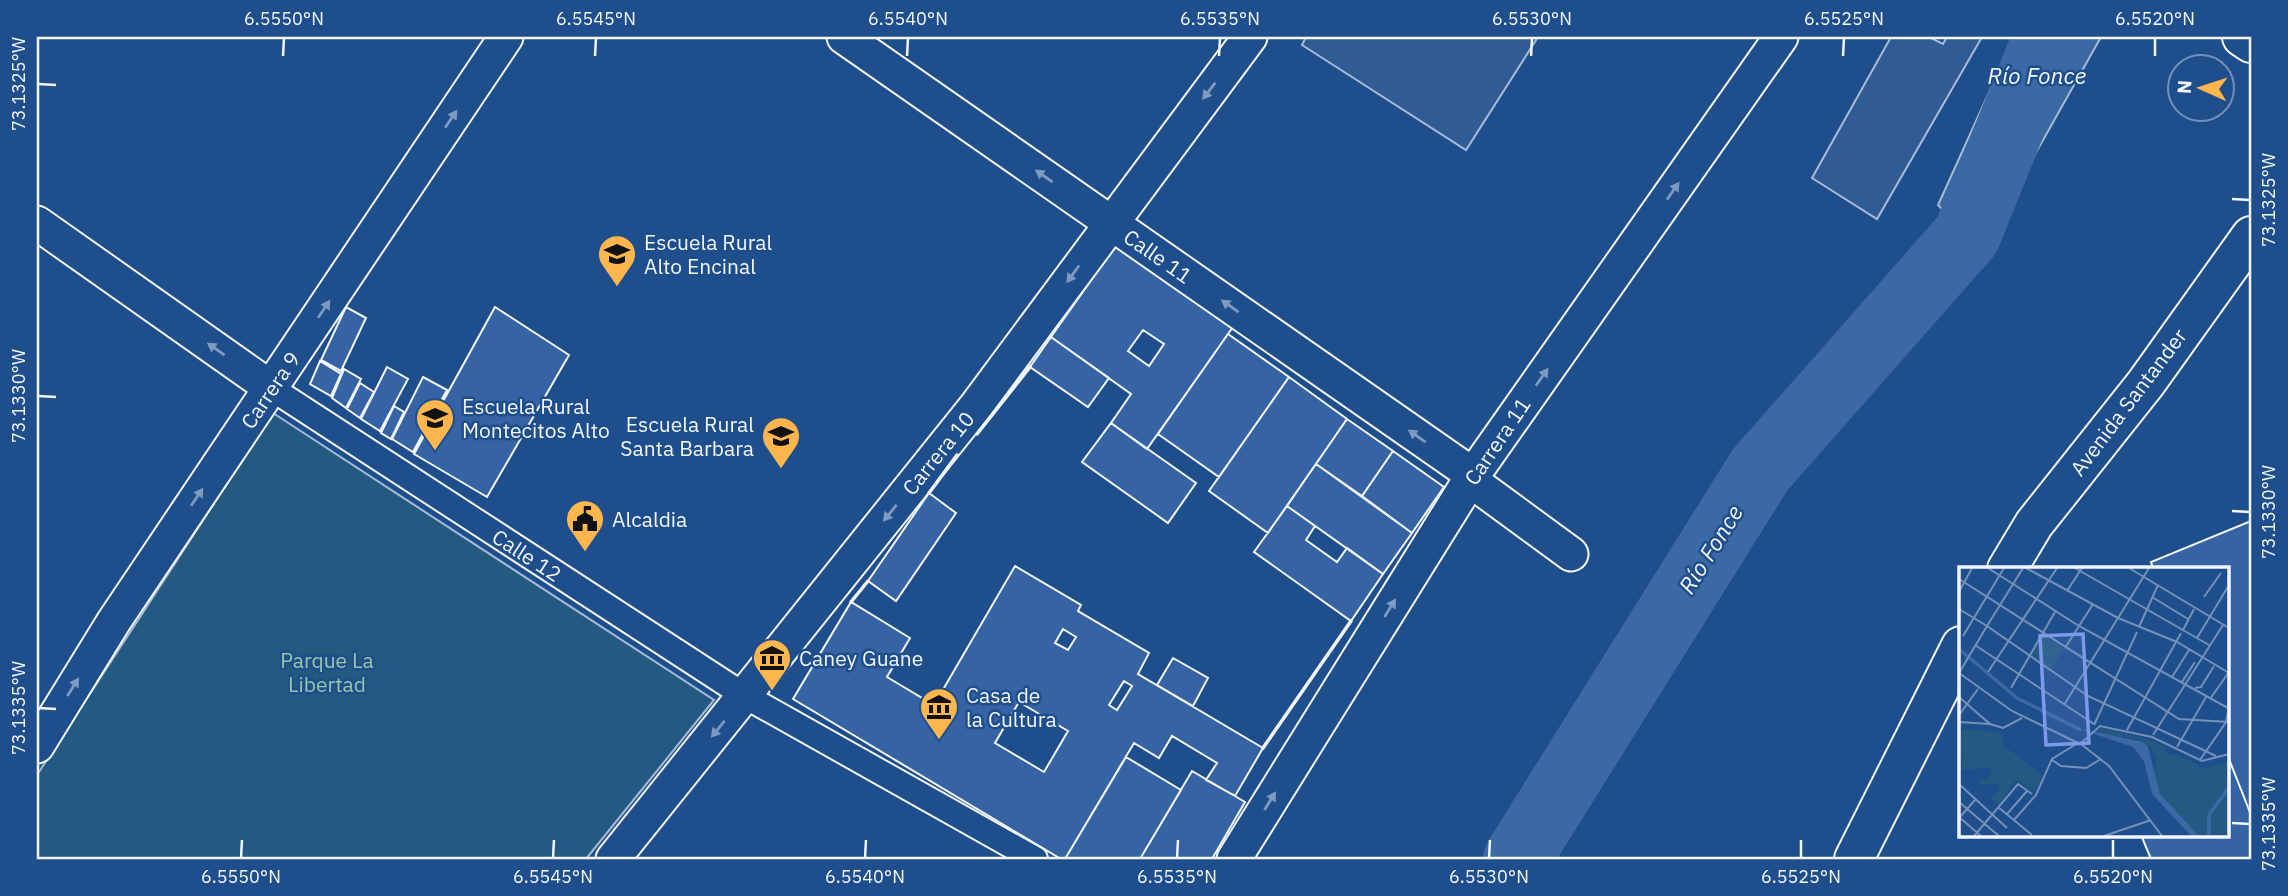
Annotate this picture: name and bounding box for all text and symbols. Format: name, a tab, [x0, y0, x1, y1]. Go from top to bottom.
text: 6.5550°N	[244, 7, 324, 30]
text: 6.5545°N	[556, 7, 636, 30]
text: 6.5540°N	[868, 7, 948, 30]
text: 6.5535°N	[1180, 7, 1260, 30]
text: 6.5530°N	[1492, 7, 1572, 30]
text: 6.5525°N	[1804, 7, 1884, 30]
text: 6.5520°N	[2115, 7, 2195, 30]
text: 73.1325°W	[7, 37, 30, 131]
north arrow	[2166, 52, 2236, 122]
water label: Río Fonce	[1988, 60, 2087, 90]
text: N	[2172, 80, 2196, 95]
one-way arrow	[1201, 82, 1216, 100]
one-way arrow	[444, 109, 457, 129]
text: 73.1325°W	[2257, 153, 2280, 247]
one-way arrow	[1034, 170, 1053, 183]
one-way arrow	[1666, 182, 1680, 200]
street label: Calle 11	[1118, 222, 1198, 290]
place label: Escuela Rural Alto Encinal	[644, 228, 773, 280]
school or university icon: Escuela Rural Alto Encinal	[596, 233, 638, 288]
one-way arrow	[1065, 264, 1080, 282]
one-way arrow	[318, 299, 331, 318]
one-way arrow	[1221, 299, 1239, 313]
street label: Avenida Santander	[2063, 322, 2193, 481]
one-way arrow	[207, 342, 225, 356]
street label: Carrera 9	[234, 346, 306, 434]
text: 73.1330°W	[7, 349, 30, 443]
one-way arrow	[1535, 368, 1549, 386]
place label: Escuela Rural Montecitos Alto	[462, 392, 610, 444]
street label: Carrera 11	[1457, 392, 1537, 490]
school or university icon: Escuela Rural Montecitos Alto	[414, 397, 456, 452]
street label: Carrera 10	[896, 405, 980, 501]
place label: Escuela Rural Santa Barbara	[620, 410, 754, 462]
school or university icon: Escuela Rural Santa Barbara	[760, 415, 802, 470]
one-way arrow	[1408, 429, 1426, 443]
text: 73.1330°W	[2257, 465, 2280, 559]
one-way arrow	[191, 487, 204, 507]
public building icon: Alcaldia	[564, 498, 606, 553]
water label: Río Fonce	[1671, 499, 1749, 599]
one-way arrow	[884, 504, 898, 522]
place label: Alcaldia	[612, 505, 687, 533]
street label: Calle 12	[487, 522, 567, 588]
inset map	[1959, 567, 2228, 836]
one-way arrow	[1384, 599, 1397, 618]
museum icon: Caney Guane	[751, 637, 793, 692]
place label: Caney Guane	[799, 644, 923, 672]
park label: Parque La Libertad	[280, 646, 374, 698]
text: 73.1335°W	[7, 661, 30, 755]
one-way arrow	[66, 678, 79, 697]
place label: Casa de la Cultura	[966, 681, 1057, 733]
museum icon: Casa de la Cultura	[918, 686, 960, 741]
one-way arrow	[711, 721, 726, 738]
text: 73.1335°W	[2257, 777, 2280, 871]
one-way arrow	[1264, 792, 1277, 811]
text: 6.5550°N	[201, 865, 281, 888]
text: 6.5545°N	[513, 865, 593, 888]
text: 6.5540°N	[825, 865, 905, 888]
text: 6.5535°N	[1137, 865, 1217, 888]
text: 6.5530°N	[1449, 865, 1529, 888]
text: 6.5525°N	[1761, 865, 1841, 888]
text: 6.5520°N	[2073, 865, 2153, 888]

